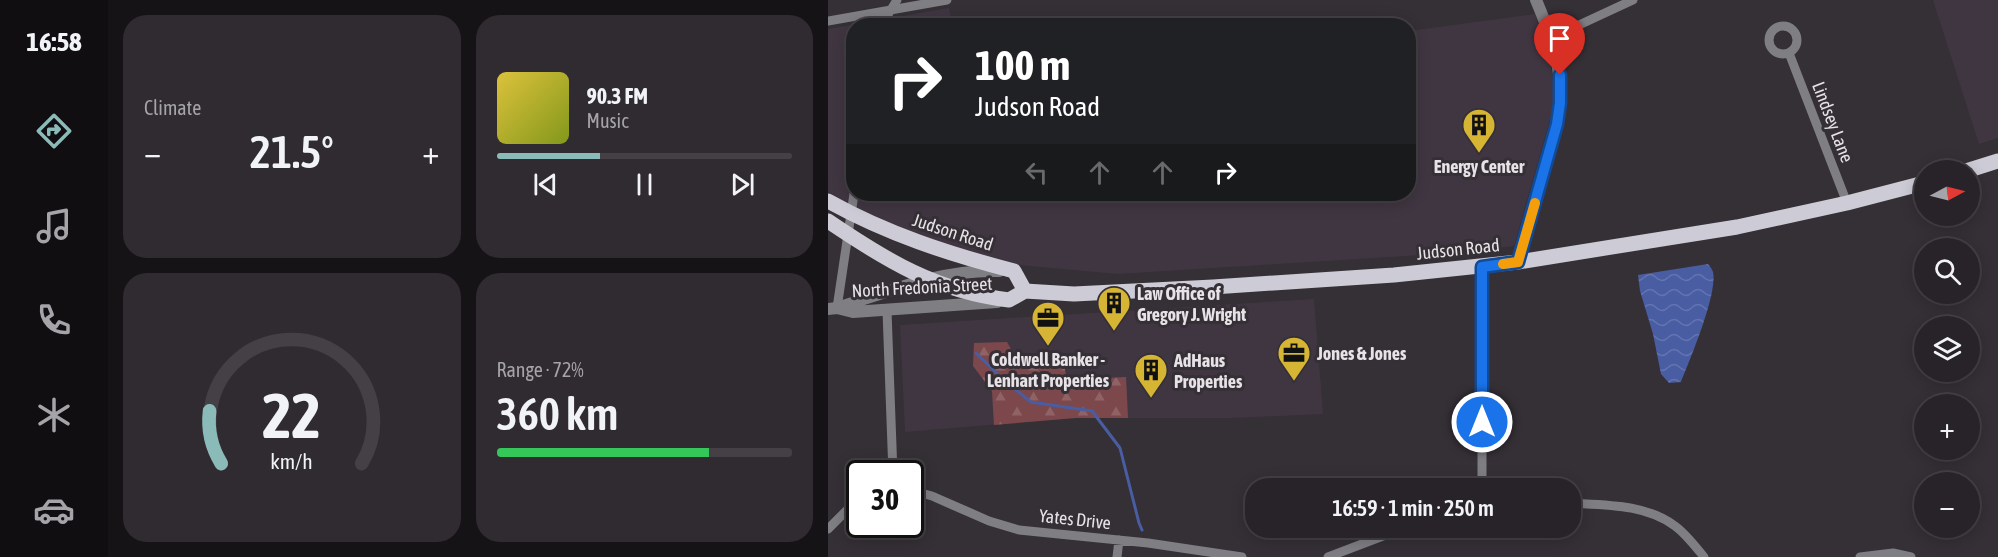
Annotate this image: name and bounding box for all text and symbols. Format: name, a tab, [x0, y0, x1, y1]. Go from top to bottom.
pin	[1534, 13, 1585, 75]
icon: arrive	[1543, 22, 1576, 55]
text: 16:58	[26, 26, 82, 57]
text: 100 m	[975, 41, 1070, 89]
icon: right	[876, 42, 954, 120]
street label: Lindsey Lane	[1808, 79, 1858, 165]
text: 90.3 FM	[587, 83, 648, 109]
text: Judson Road	[975, 91, 1100, 122]
text: Climate	[144, 96, 201, 119]
building icon: Energy Center	[1461, 107, 1497, 154]
text: Music	[587, 109, 629, 132]
icon: directions	[33, 110, 75, 152]
text: 21.5°	[250, 126, 334, 178]
text: −	[144, 133, 161, 171]
text: +	[422, 133, 439, 171]
icon: left	[1020, 156, 1053, 189]
icon: ahead	[1083, 156, 1116, 189]
icon: ahead	[1146, 156, 1179, 189]
icon: right	[1209, 156, 1242, 189]
place label: Energy Center	[1434, 156, 1525, 177]
north arrow	[1914, 160, 1980, 226]
map controls	[1914, 160, 1980, 538]
icon: previous	[529, 168, 562, 201]
icon: pause	[628, 168, 661, 201]
icon: next	[726, 168, 759, 201]
icon: music	[33, 205, 75, 247]
street label: Judson Road	[910, 209, 996, 255]
street label: Judson Road	[1415, 234, 1501, 264]
button: search	[1914, 238, 1980, 304]
street label: North Fredonia Street	[851, 273, 993, 301]
place label: Law Office of Gregory J. Wright	[1137, 283, 1247, 325]
building icon: Law Office of Gregory J. Wright	[1096, 285, 1132, 332]
icon: phone	[33, 299, 75, 341]
office icon: Coldwell Banker - Lenhart Properties	[1030, 300, 1066, 347]
button: layers	[1914, 316, 1980, 382]
office icon: Jones & Jones	[1276, 335, 1312, 382]
place label: Jones & Jones	[1316, 343, 1407, 364]
place label: Coldwell Banker - Lenhart Properties	[987, 349, 1110, 391]
place label: AdHaus Properties	[1173, 350, 1243, 392]
building icon: AdHaus Properties	[1133, 352, 1169, 399]
text: Range · 72%	[497, 358, 584, 381]
text: 22	[262, 380, 321, 451]
text: 360 km	[497, 388, 618, 440]
position arrow	[1450, 390, 1514, 454]
icon: climate	[33, 394, 75, 436]
button: +	[1914, 394, 1980, 460]
text: km/h	[270, 450, 313, 475]
speed limit sign: 30	[846, 460, 924, 538]
button: −	[1914, 472, 1980, 538]
icon: car	[33, 489, 75, 531]
text: 16:59 · 1 min · 250 m	[1332, 495, 1494, 521]
street label: Yates Drive	[1038, 505, 1112, 533]

